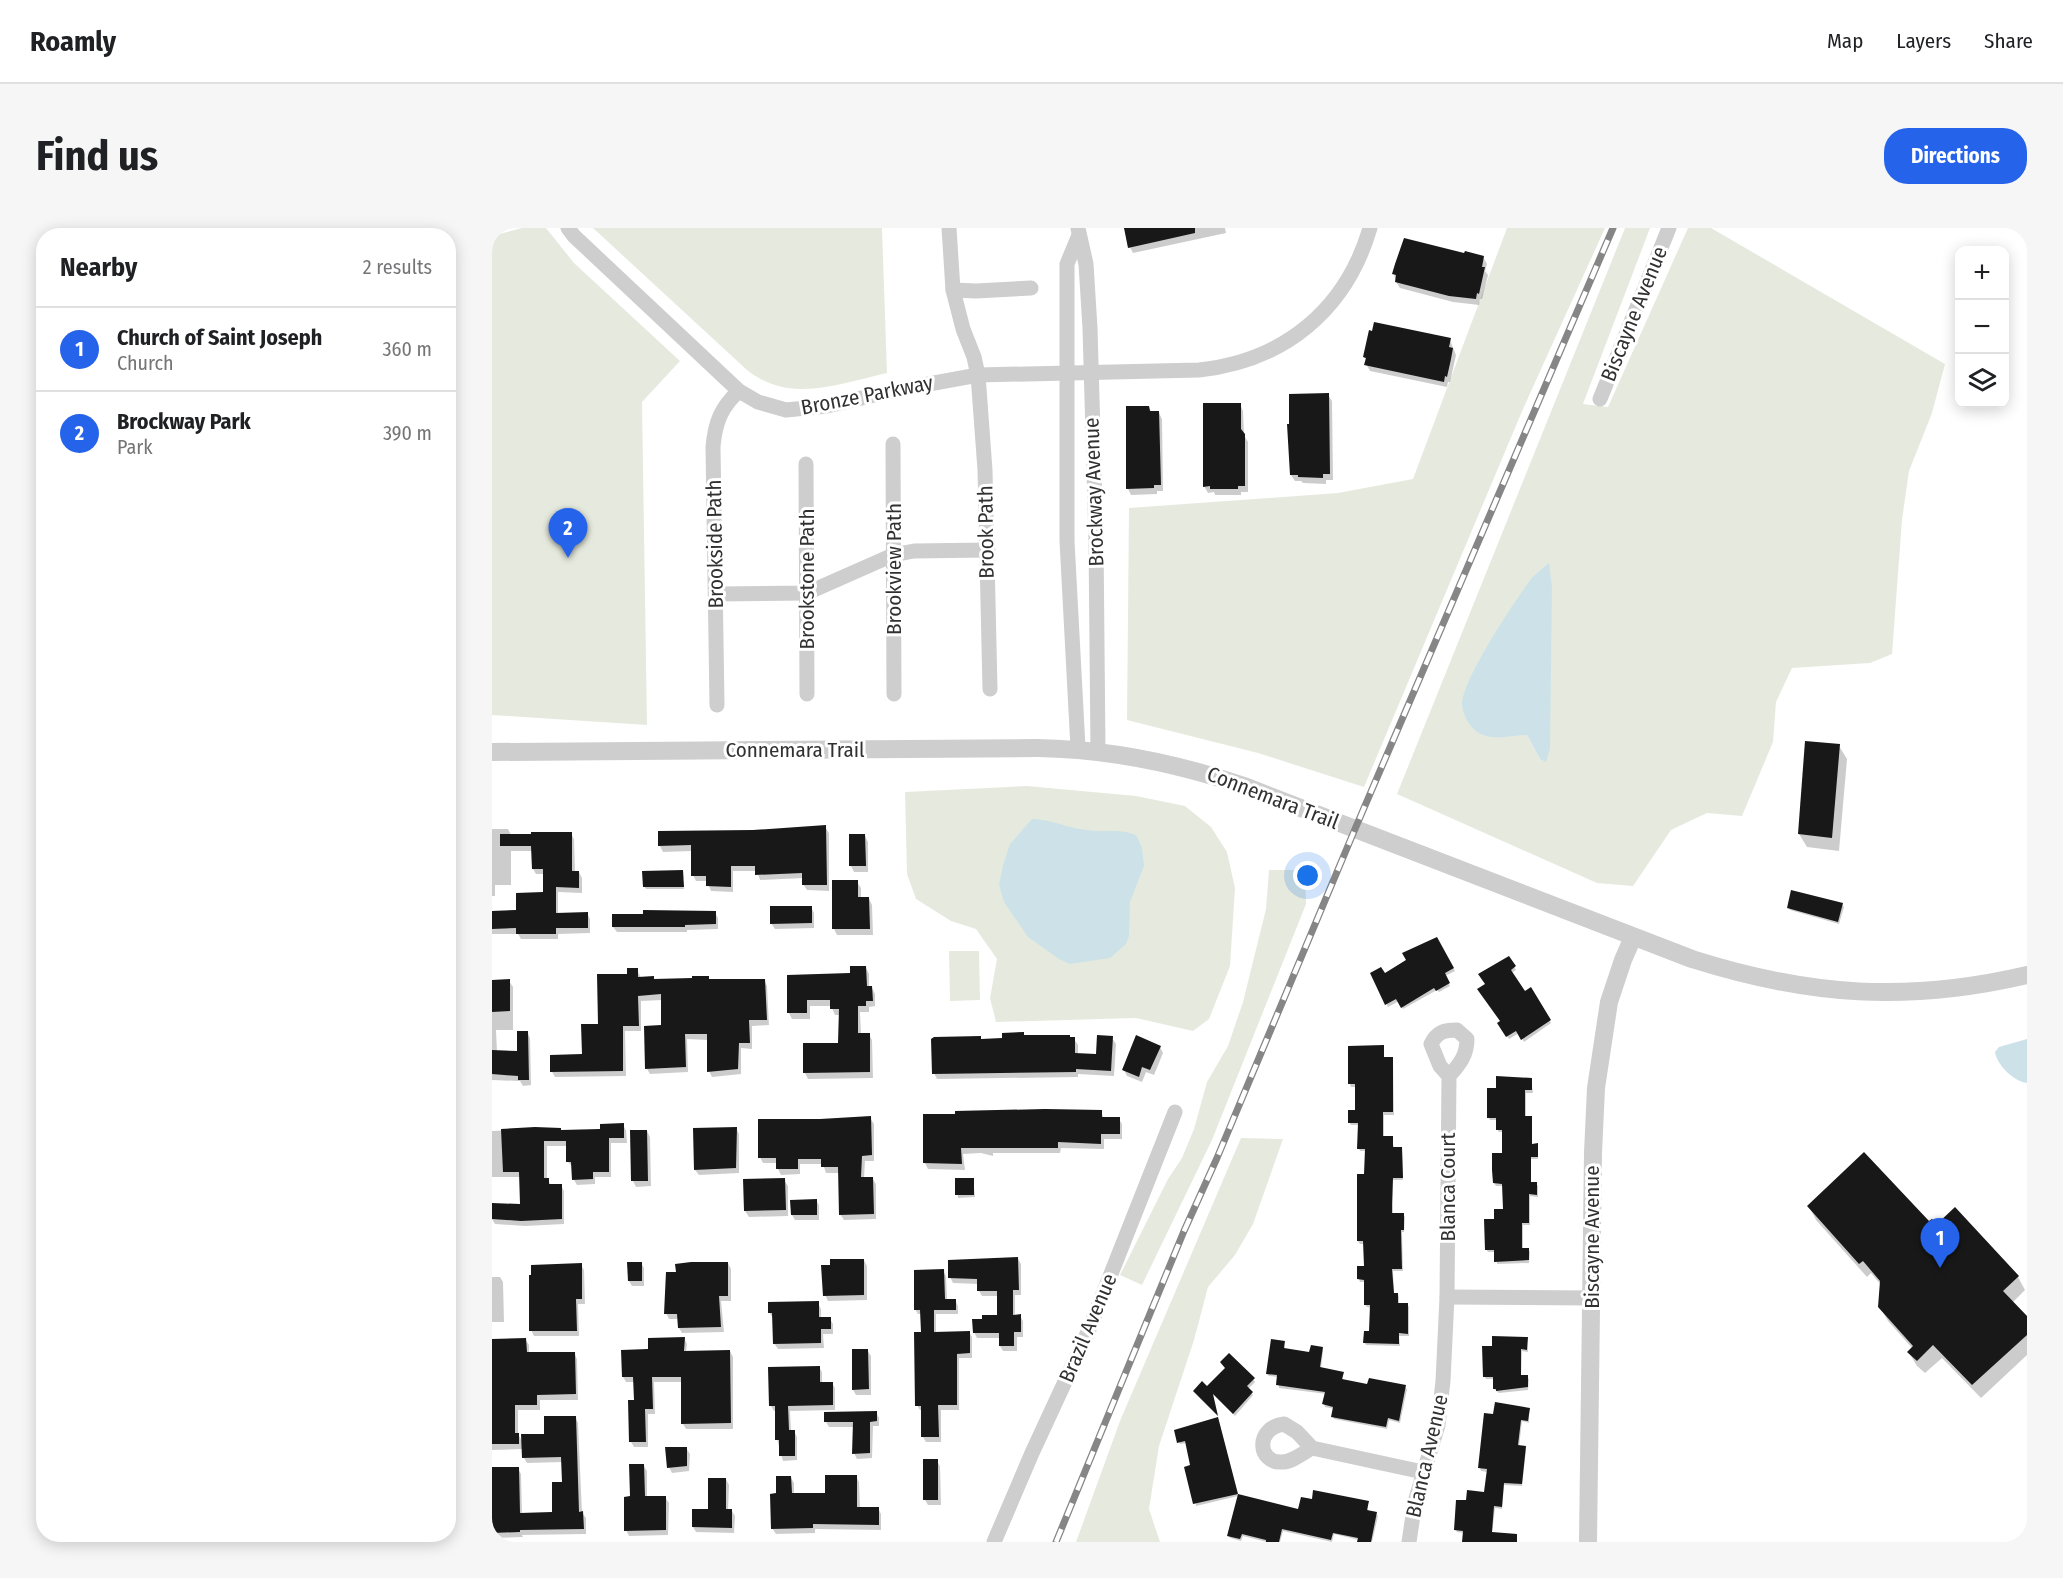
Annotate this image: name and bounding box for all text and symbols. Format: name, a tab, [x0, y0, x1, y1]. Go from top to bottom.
text: Roamly	[30, 25, 116, 58]
text: Map	[1827, 28, 1863, 54]
text: Layers	[1896, 28, 1951, 54]
text: Share	[1984, 28, 2033, 54]
button: Directions	[1884, 128, 2027, 184]
text: Find us	[36, 131, 158, 181]
street label: Biscayne Avenue	[1595, 243, 1673, 385]
map controls	[1955, 246, 2009, 408]
button: +	[1955, 246, 2009, 300]
text: Nearby	[60, 252, 137, 283]
text: 2 results	[363, 255, 432, 279]
button: −	[1955, 300, 2009, 354]
text: Church of Saint Joseph	[117, 324, 322, 351]
text: 1	[75, 337, 84, 361]
text: 360 m	[383, 337, 432, 361]
text: Church	[117, 351, 173, 375]
button: layers	[1955, 354, 2009, 408]
street label: Bronze Parkway	[799, 369, 936, 421]
text: Brockway Park	[117, 408, 251, 435]
street label: Brockway Avenue	[1078, 417, 1110, 567]
text: 2	[75, 421, 84, 445]
text: 390 m	[383, 421, 432, 445]
text: Park	[117, 435, 153, 459]
street label: Brookside Path	[701, 479, 729, 609]
street label: Brook Path	[972, 485, 1000, 579]
street label: Brookview Path	[881, 503, 907, 635]
pin: 2	[548, 508, 588, 558]
street label: Brookstone Path	[794, 508, 820, 650]
street label: Connemara Trail	[725, 737, 865, 763]
street label: Connemara Trail	[1203, 761, 1343, 835]
your location	[1293, 861, 1322, 890]
street label: Blanca Court	[1435, 1132, 1461, 1241]
street label: Biscayne Avenue	[1579, 1165, 1605, 1309]
pin: 1	[1920, 1218, 1960, 1268]
street label: Brazil Avenue	[1053, 1270, 1123, 1386]
street label: Blanca Avenue	[1400, 1392, 1454, 1520]

